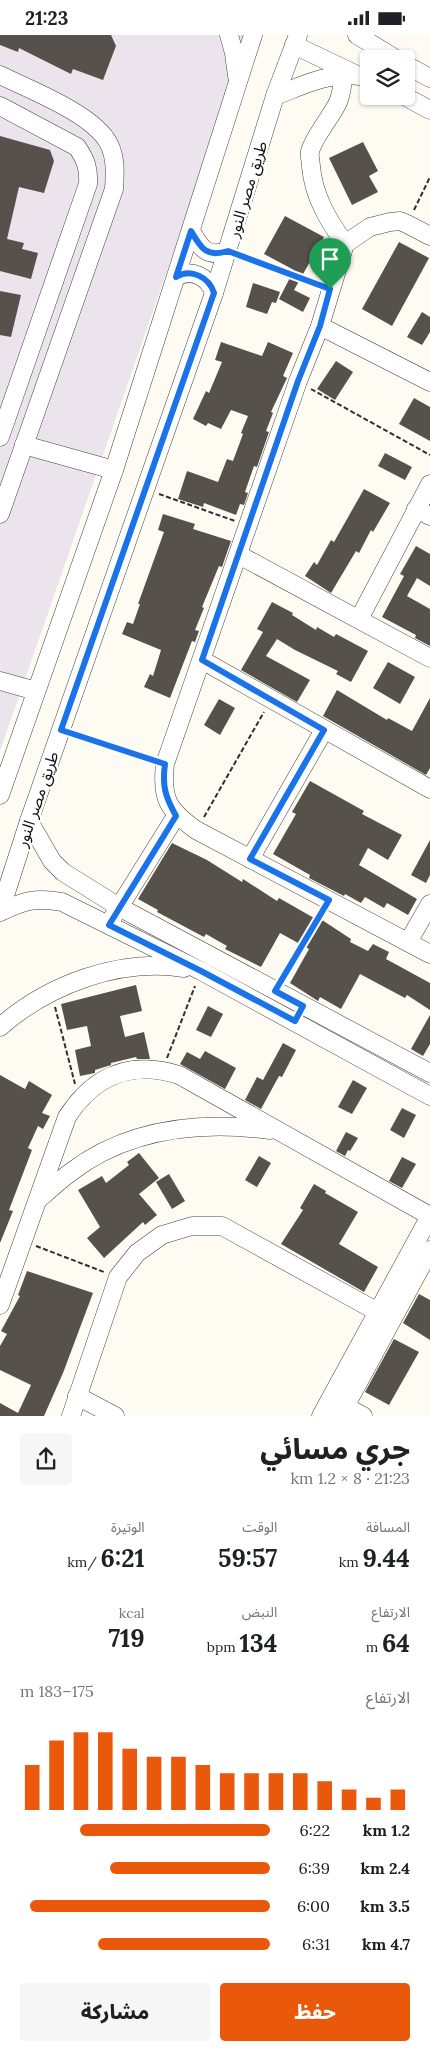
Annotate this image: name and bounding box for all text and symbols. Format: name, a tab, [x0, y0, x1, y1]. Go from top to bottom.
text: 21:23	[25, 6, 68, 30]
map controls	[360, 50, 415, 105]
button: layers	[360, 50, 415, 105]
street label: طريق مصر النور	[223, 138, 272, 241]
pin	[309, 238, 351, 289]
icon: arrive	[316, 245, 344, 273]
street label: طريق مصر النور	[11, 748, 64, 851]
text: جري مسائي	[260, 1431, 410, 1467]
button: share	[20, 1433, 72, 1485]
text: 21:23 · 8 × 1.2 km	[291, 1468, 410, 1488]
text: الوتيرة	[111, 1518, 145, 1536]
text: الوقت	[242, 1518, 277, 1536]
text: المسافة	[366, 1518, 410, 1536]
text: 6:21	[101, 1542, 145, 1574]
text: 59:57	[218, 1542, 277, 1574]
text: 9.44	[363, 1542, 410, 1574]
text: /km	[67, 1553, 101, 1571]
text: km	[339, 1553, 363, 1571]
text: النبض	[242, 1603, 277, 1621]
text: الارتفاع	[372, 1603, 410, 1621]
text: kcal	[119, 1604, 145, 1622]
text: 719	[108, 1622, 145, 1654]
text: 134	[240, 1627, 277, 1659]
text: 64	[382, 1627, 410, 1659]
text: bpm	[207, 1638, 240, 1656]
text: m	[366, 1638, 382, 1656]
text: 175–183 m	[20, 1681, 94, 1701]
text: الارتفاع	[366, 1687, 410, 1707]
text: 6:22	[300, 1820, 330, 1840]
text: 1.2 km	[363, 1820, 410, 1840]
text: 6:39	[299, 1858, 330, 1878]
text: 2.4 km	[361, 1858, 410, 1878]
text: 6:00	[297, 1896, 330, 1916]
text: 3.5 km	[360, 1896, 410, 1916]
text: 6:31	[302, 1934, 330, 1954]
text: 4.7 km	[362, 1934, 410, 1954]
button: مشاركة	[20, 1983, 210, 2041]
button: حفظ	[220, 1983, 410, 2041]

